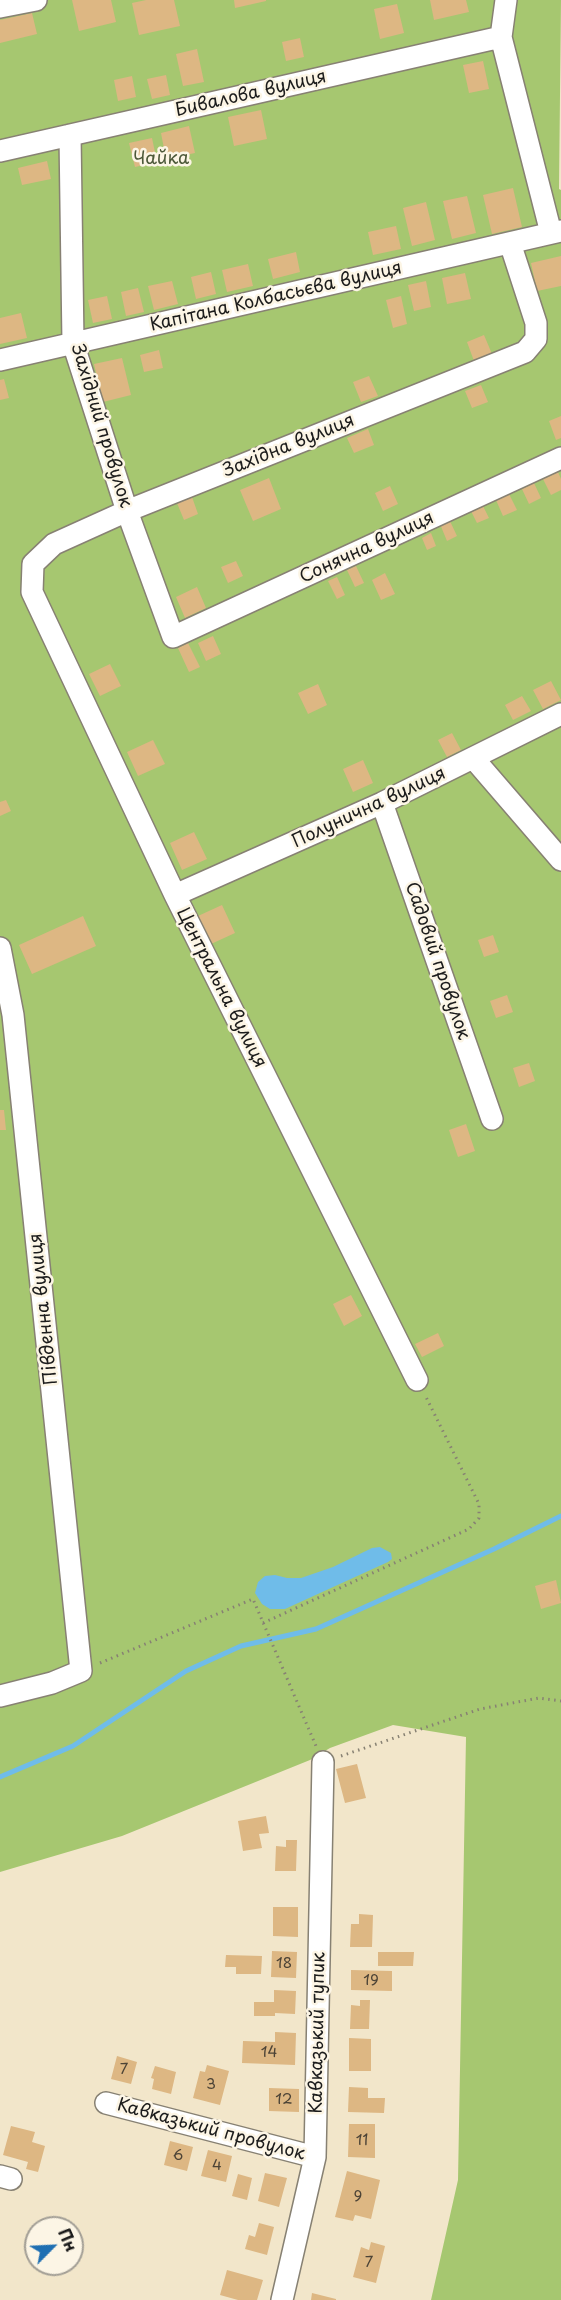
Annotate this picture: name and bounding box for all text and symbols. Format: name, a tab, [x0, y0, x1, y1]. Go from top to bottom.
street label: Бивалова вулиця	[173, 66, 329, 122]
park label: Чайка	[133, 148, 189, 170]
street label: Капітана Колбасьєва вулиця	[148, 257, 404, 337]
street label: Західний провулок	[66, 342, 136, 510]
street label: Західна вулиця	[220, 410, 358, 482]
street label: Сонячна вулиця	[296, 507, 438, 589]
street label: Полунична вулиця	[289, 763, 449, 853]
street label: Садовий провулок	[400, 879, 474, 1043]
street label: Центральна вулиця	[171, 904, 271, 1072]
street label: Південна вулиця	[25, 1232, 63, 1386]
street label: Кавказький тупик	[306, 1952, 330, 2114]
house number: 18	[276, 1955, 292, 1973]
house number: 19	[363, 1972, 379, 1990]
house number: 14	[261, 2044, 277, 2062]
house number: 7	[120, 2061, 128, 2079]
house number: 3	[206, 2076, 216, 2094]
house number: 12	[275, 2091, 293, 2109]
street label: Кавказький провулок	[115, 2095, 307, 2165]
house number: 11	[356, 2132, 368, 2150]
house number: 6	[173, 2147, 183, 2165]
house number: 4	[212, 2157, 222, 2175]
house number: 9	[354, 2188, 362, 2206]
north arrow	[24, 2216, 84, 2276]
text: Пн	[53, 2224, 84, 2255]
house number: 7	[365, 2254, 373, 2272]

